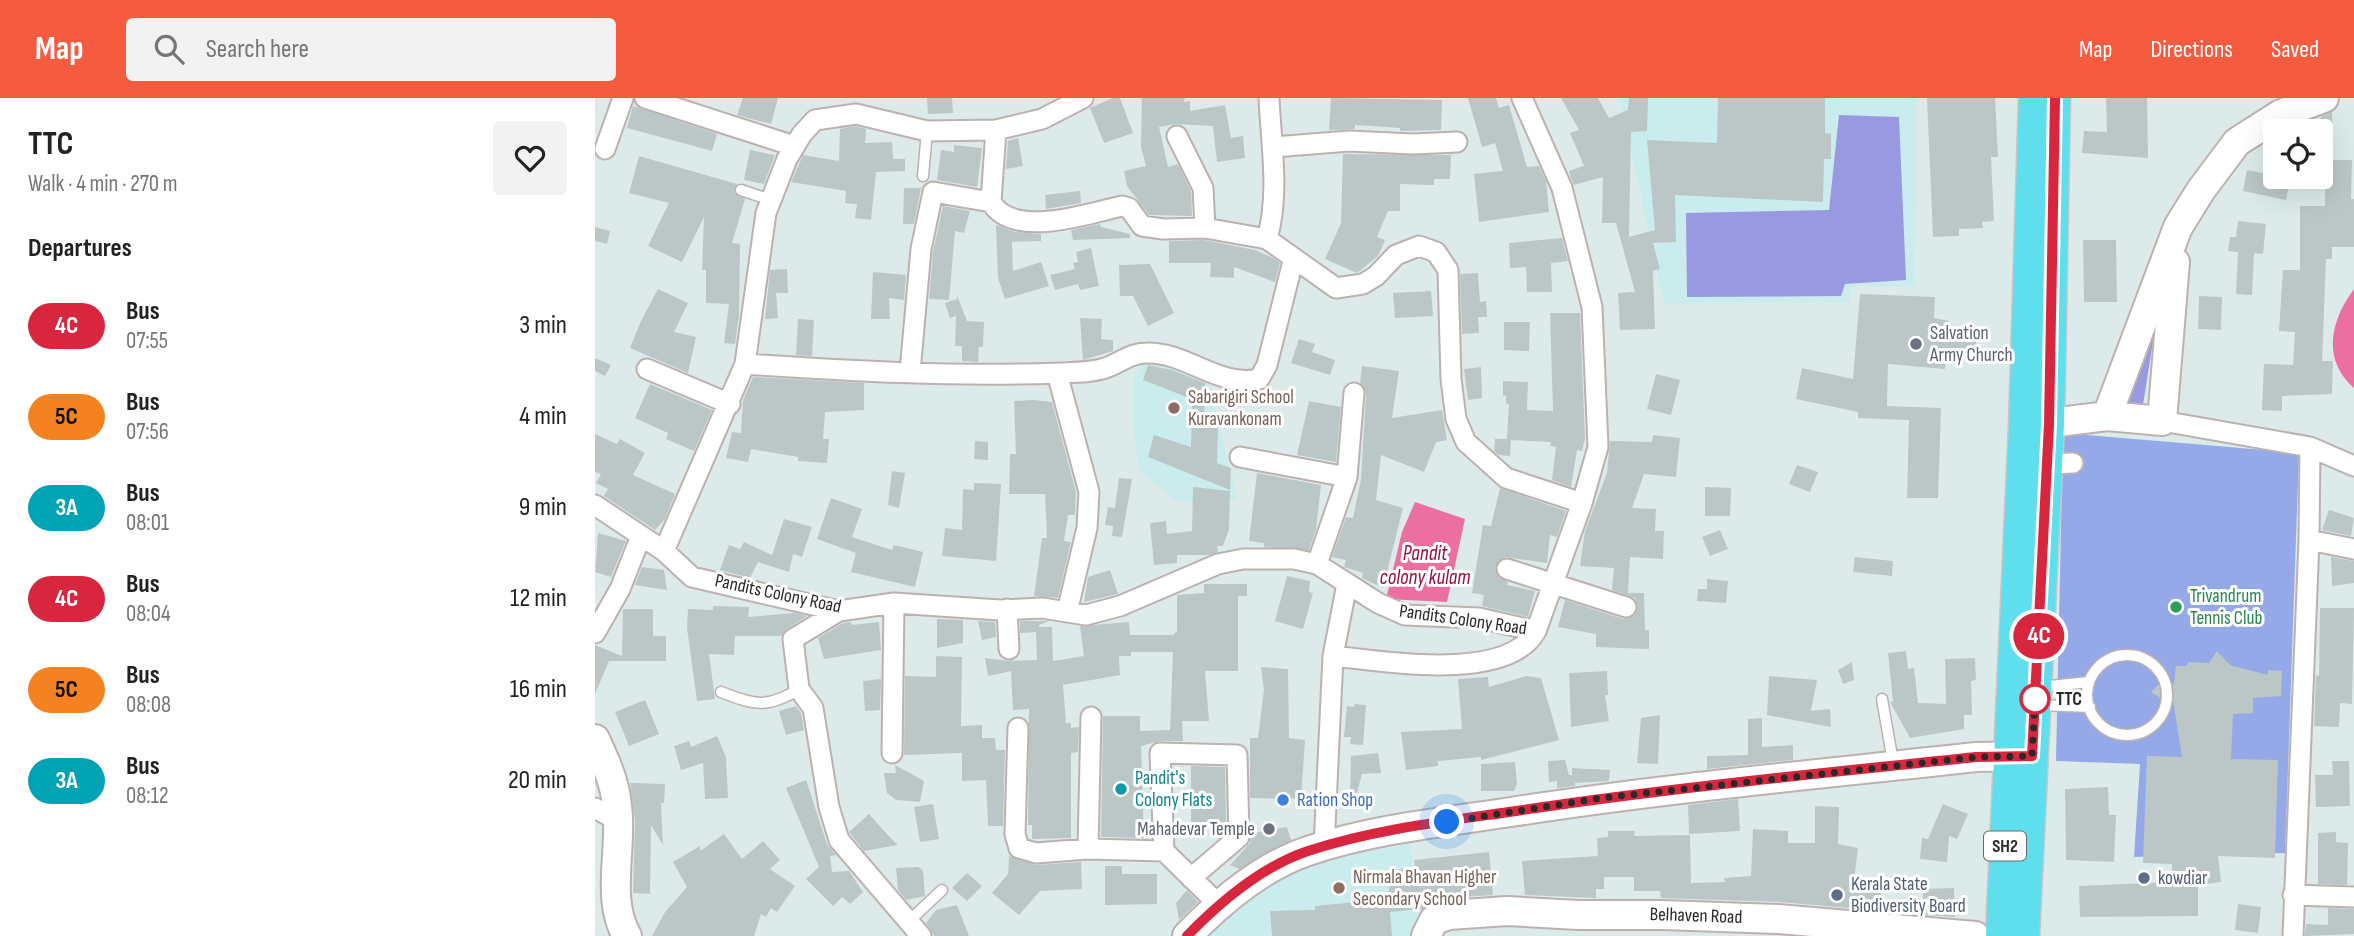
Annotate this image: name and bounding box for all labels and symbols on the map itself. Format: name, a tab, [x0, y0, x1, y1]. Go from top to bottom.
place label: Salvation Army Church	[1929, 322, 2013, 367]
marker: Salvation Army Church	[1908, 336, 1924, 352]
place label: Sabarigiri School Kuravankonam	[1188, 386, 1294, 431]
marker: Sabarigiri School Kuravankonam	[1166, 400, 1182, 416]
water label: Pandit colony kulam	[1379, 541, 1471, 590]
street label: Pandits Colony Road	[713, 569, 843, 619]
place label: Trivandrum Tennis Club	[2190, 585, 2262, 630]
marker: Trivandrum Tennis Club	[2168, 599, 2184, 615]
street label: Pandits Colony Road	[1398, 600, 1528, 640]
line badge: 4C	[2007, 613, 2071, 659]
marker: TTC	[2020, 684, 2050, 714]
place label: TTC	[2056, 688, 2082, 711]
place label: Pandit's Colony Flats	[1135, 767, 1213, 812]
marker: Pandit's Colony Flats	[1113, 781, 1129, 797]
place label: Ration Shop	[1297, 789, 1373, 812]
marker: Ration Shop	[1275, 792, 1291, 808]
your location	[1429, 804, 1464, 839]
place label: Mahadevar Temple	[1137, 818, 1255, 841]
marker: Mahadevar Temple	[1261, 821, 1277, 837]
road number: SH2	[1984, 832, 2026, 860]
place label: Nirmala Bhavan Higher Secondary School	[1353, 866, 1497, 911]
place label: kowdiar	[2158, 867, 2208, 890]
marker: kowdiar	[2136, 870, 2152, 886]
place label: Kerala State Biodiversity Board	[1851, 873, 1966, 918]
marker: Nirmala Bhavan Higher Secondary School	[1331, 880, 1347, 896]
marker: Kerala State Biodiversity Board	[1829, 887, 1845, 903]
street label: Belhaven Road	[1649, 903, 1743, 929]

